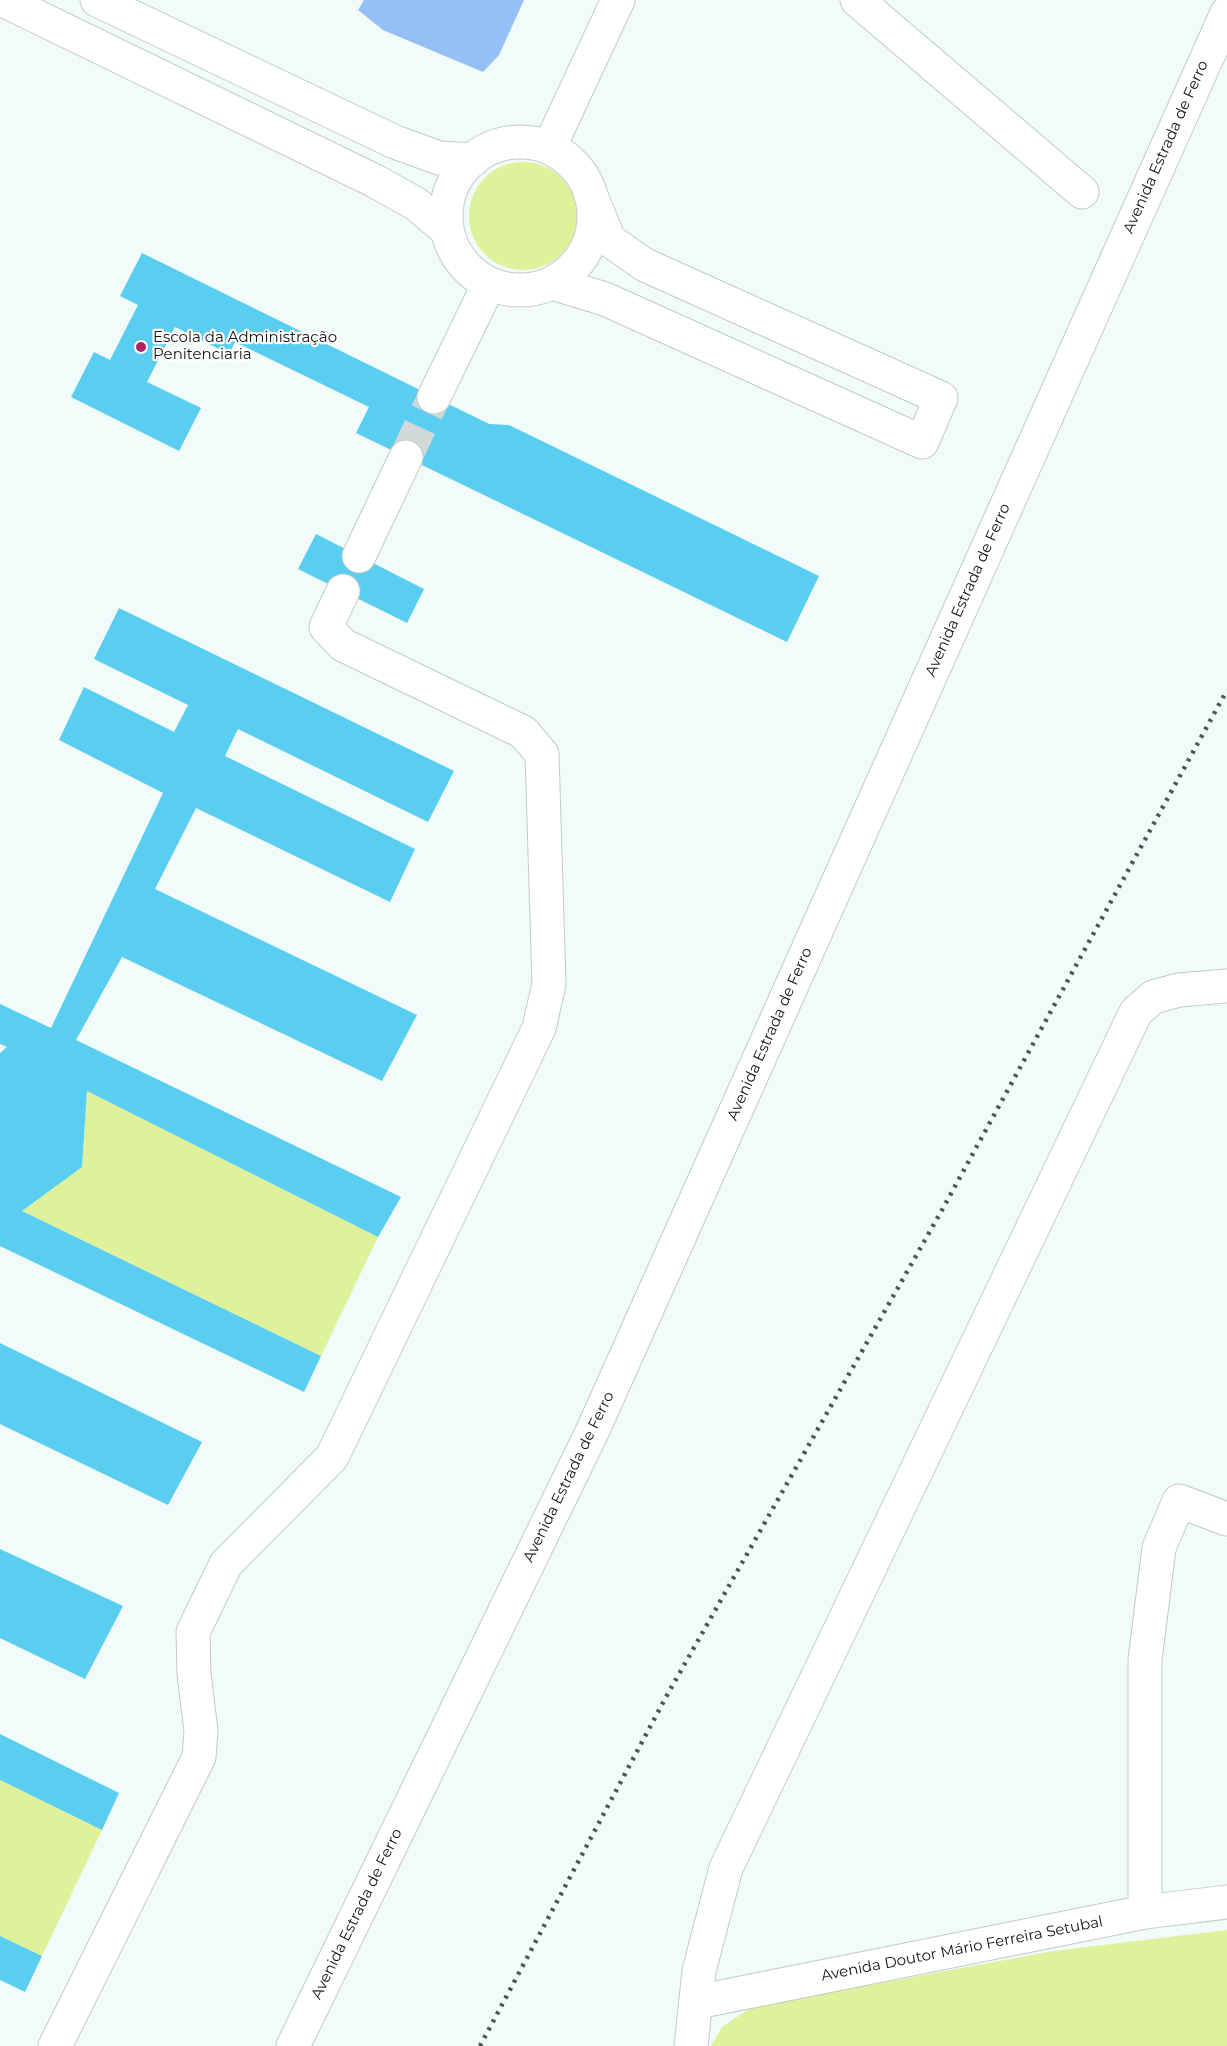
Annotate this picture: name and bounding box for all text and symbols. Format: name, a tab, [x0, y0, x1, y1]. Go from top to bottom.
street label: Avenida Estrada de Ferro	[1120, 58, 1212, 236]
place label: Escola da Administração Penitenciaria	[153, 329, 337, 364]
marker: Escola da Administração Penitenciaria	[134, 340, 148, 354]
street label: Avenida Estrada de Ferro	[922, 501, 1014, 679]
street label: Avenida Estrada de Ferro	[724, 945, 816, 1123]
street label: Avenida Estrada de Ferro	[520, 1389, 618, 1565]
street label: Avenida Estrada de Ferro	[308, 1826, 406, 2002]
street label: Avenida Doutor Mário Ferreira Setubal	[820, 1913, 1104, 1985]

